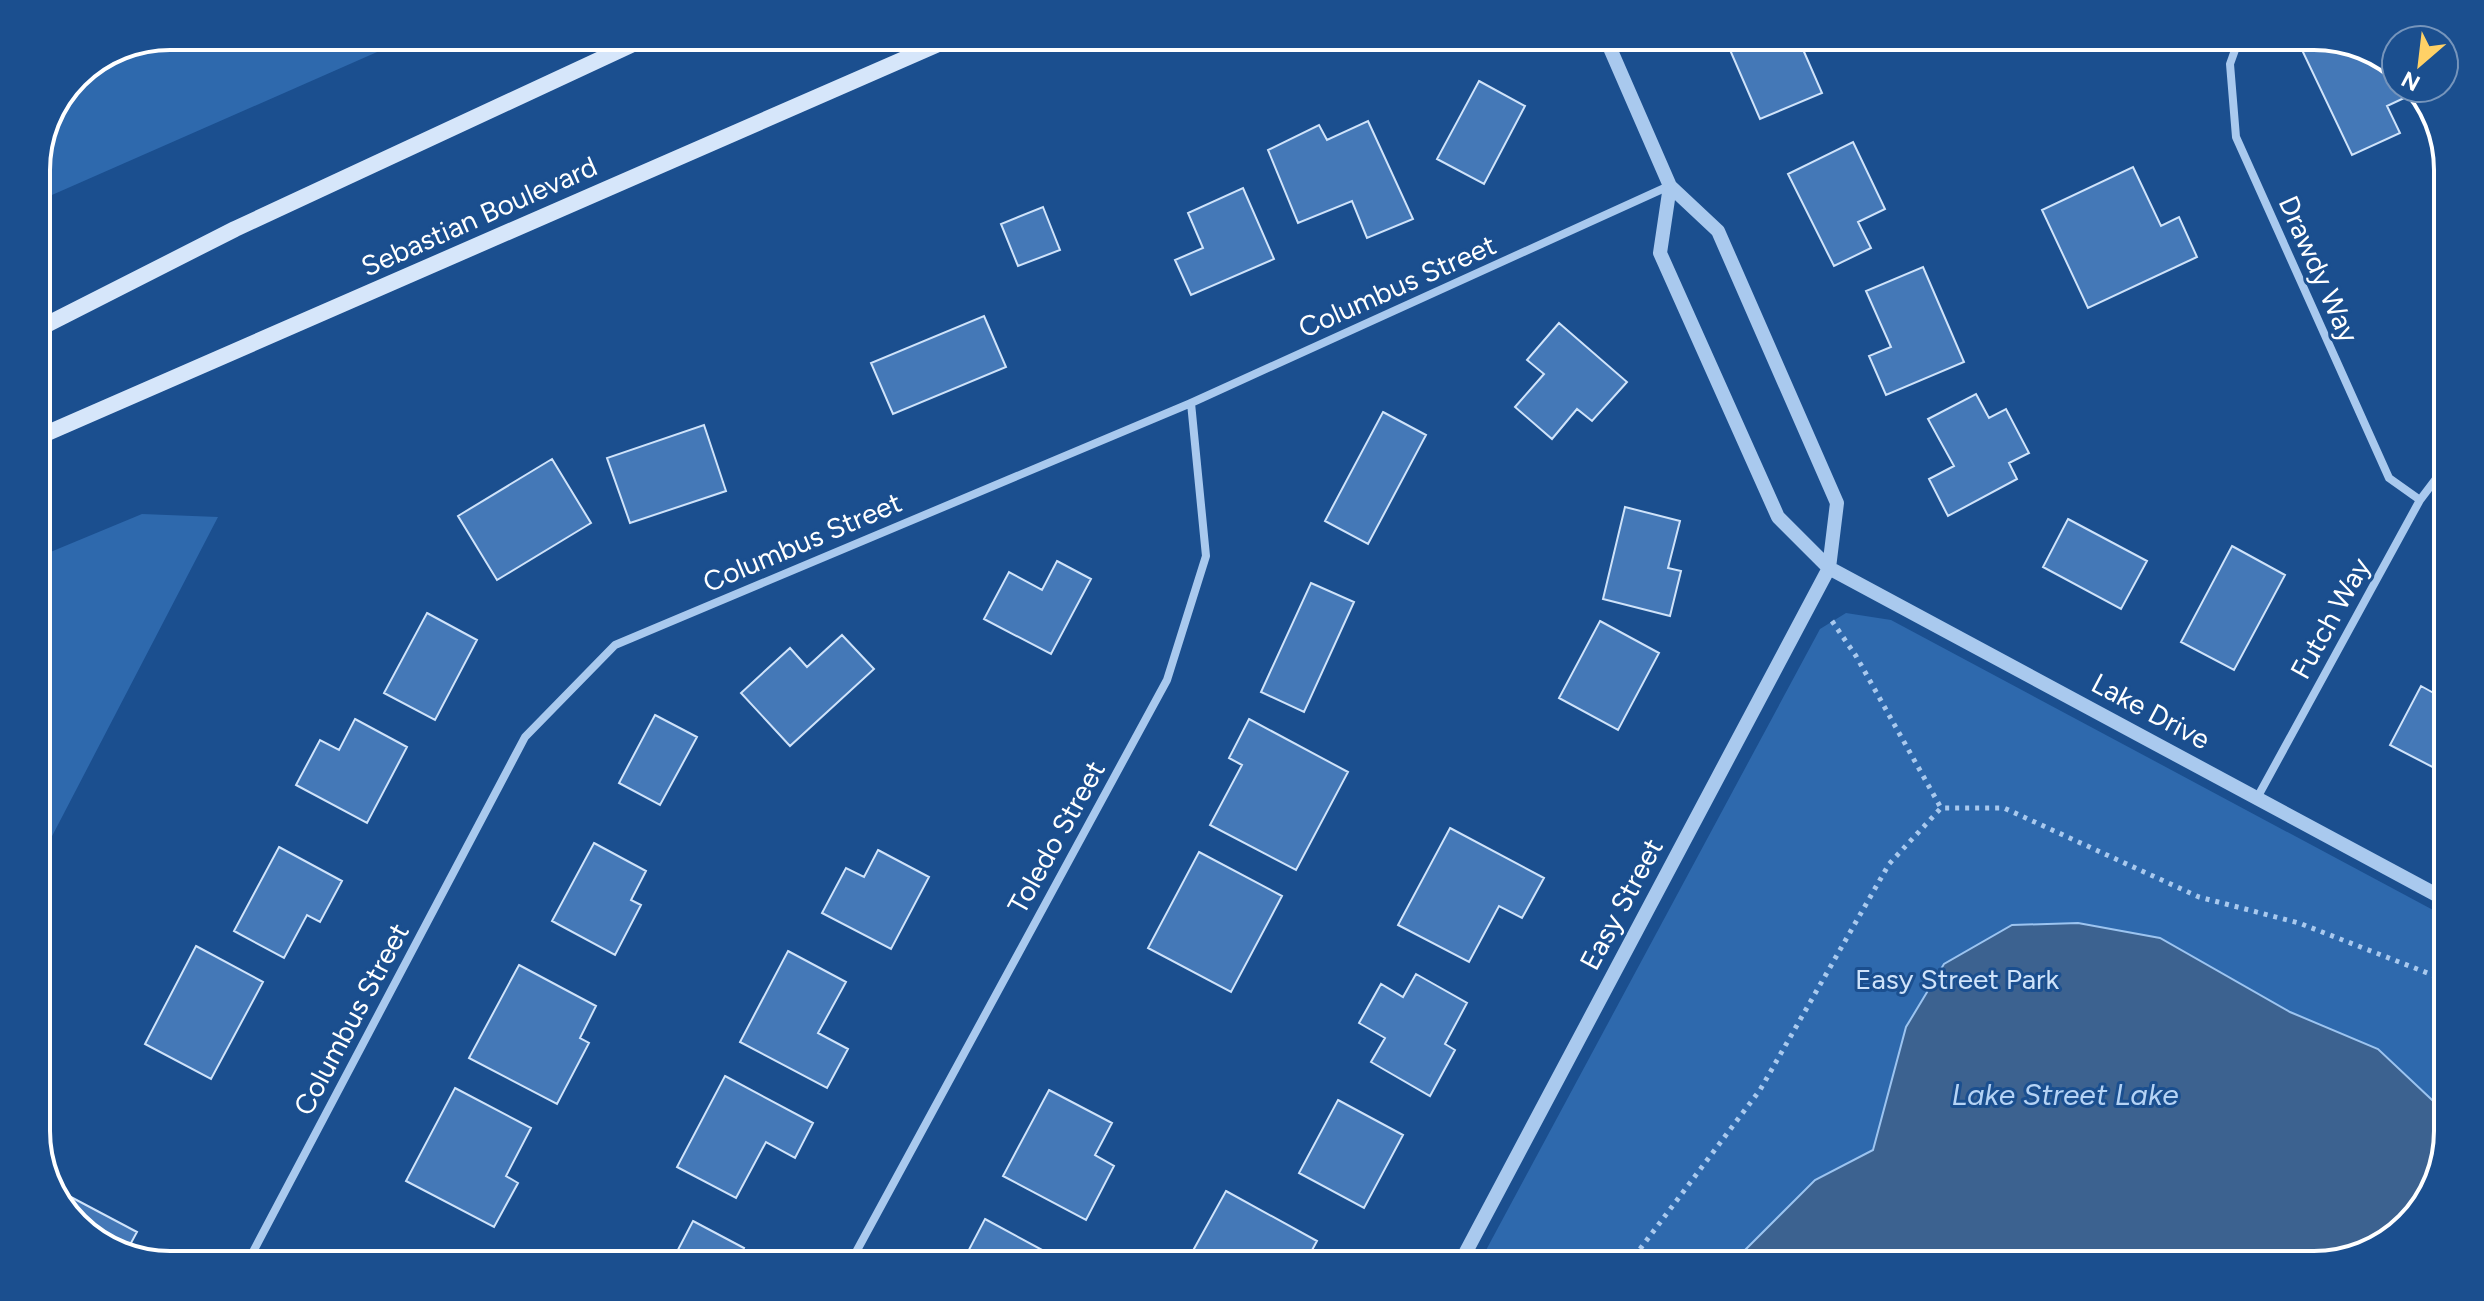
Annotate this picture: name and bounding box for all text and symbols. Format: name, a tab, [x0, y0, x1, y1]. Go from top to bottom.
north arrow	[2380, 24, 2460, 104]
text: N	[2397, 65, 2425, 97]
street label: Sebastian Boulevard	[356, 149, 602, 283]
street label: Drawdy Way	[2272, 190, 2367, 348]
street label: Columbus Street	[1293, 227, 1501, 345]
street label: Columbus Street	[698, 485, 906, 599]
street label: Futch Way	[2283, 551, 2377, 685]
street label: Lake Drive	[2086, 666, 2216, 756]
street label: Toledo Street	[1000, 755, 1112, 919]
street label: Easy Street	[1572, 832, 1670, 976]
street label: Columbus Street	[286, 917, 416, 1121]
park label: Easy Street Park	[1855, 962, 2059, 996]
water label: Lake Street Lake	[1951, 1076, 2179, 1113]

